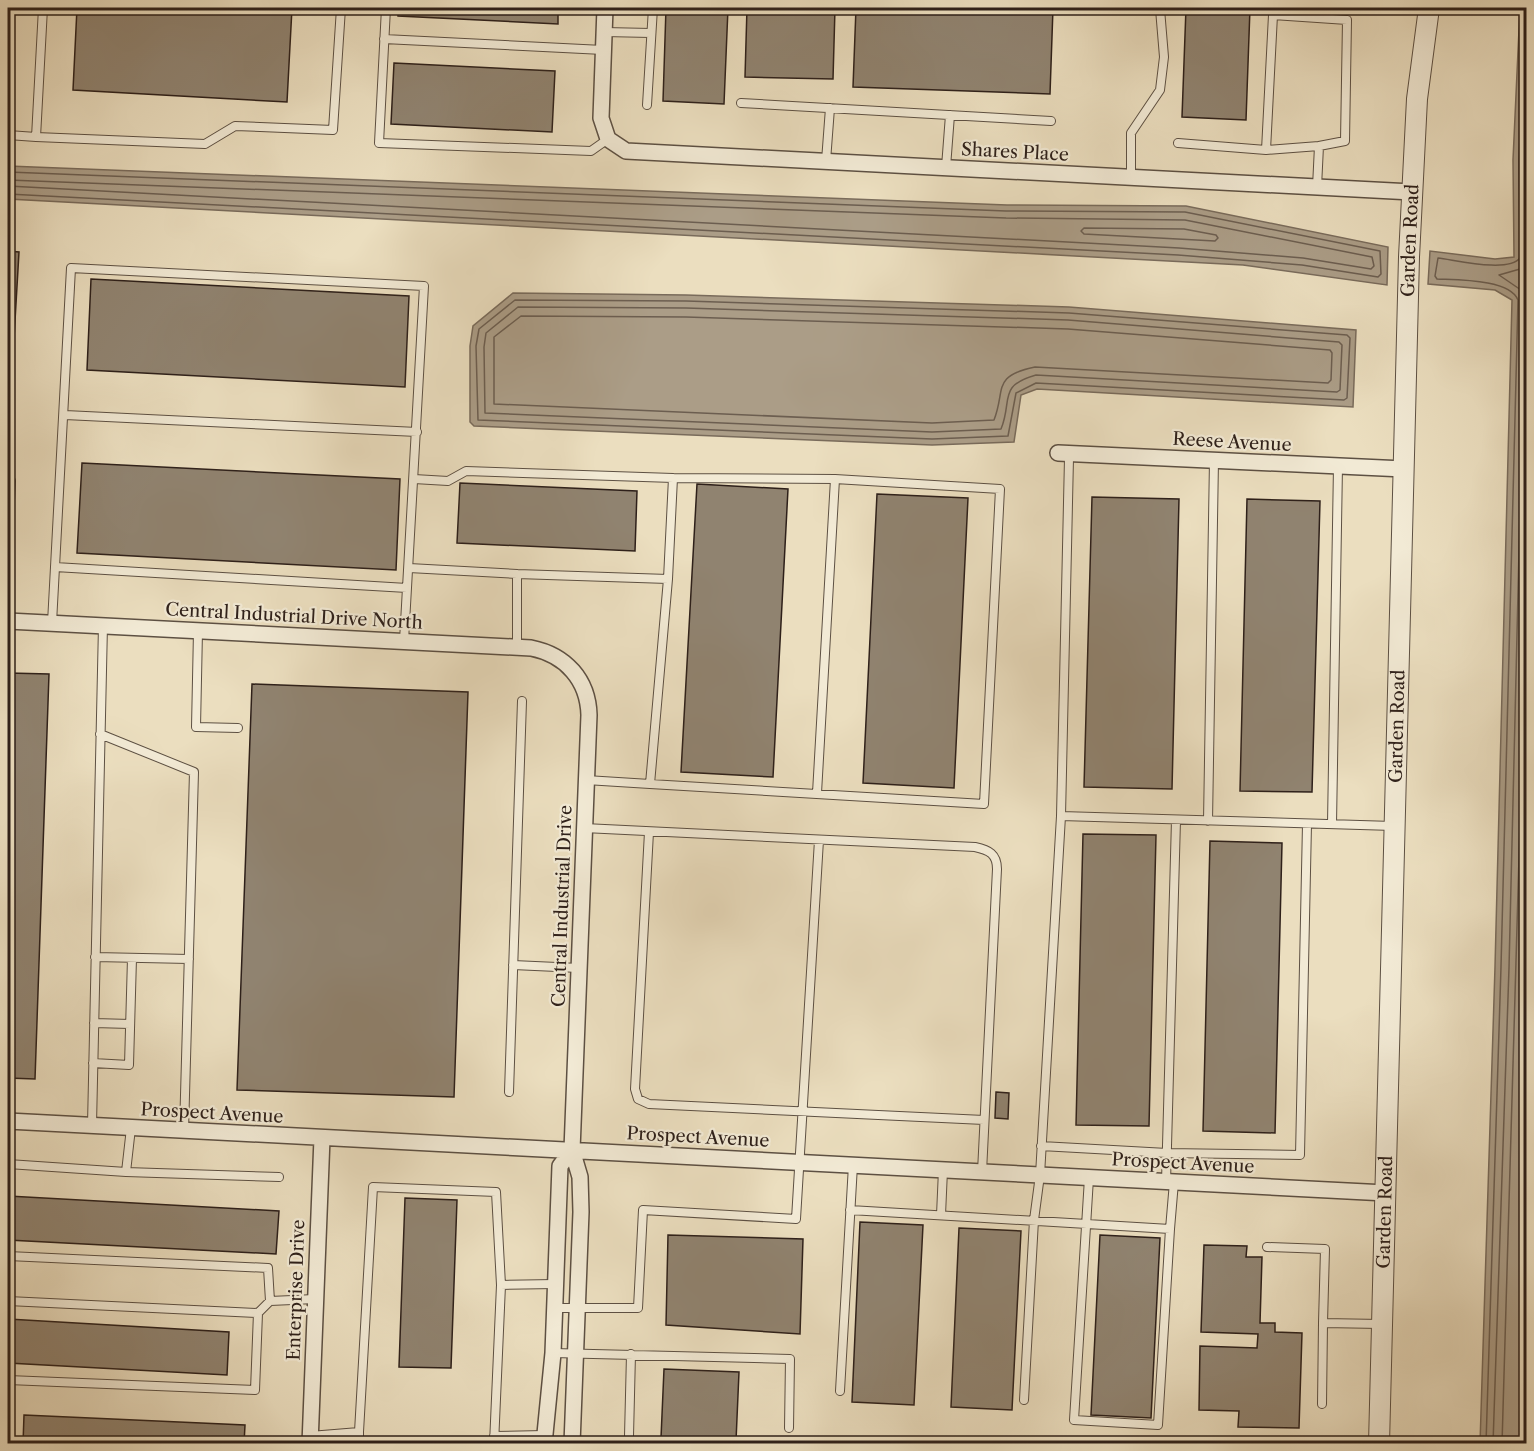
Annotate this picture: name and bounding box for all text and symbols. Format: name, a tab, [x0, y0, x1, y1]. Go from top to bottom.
street label: Shares Place	[961, 138, 1069, 166]
street label: Garden Road	[1397, 183, 1424, 297]
street label: Reese Avenue	[1172, 428, 1292, 456]
street label: Central Industrial Drive North	[165, 598, 423, 634]
street label: Garden Road	[1385, 669, 1410, 783]
street label: Central Industrial Drive	[547, 804, 577, 1008]
street label: Prospect Avenue	[140, 1098, 284, 1128]
street label: Prospect Avenue	[626, 1122, 770, 1152]
street label: Prospect Avenue	[1111, 1148, 1255, 1178]
street label: Garden Road	[1372, 1155, 1397, 1269]
street label: Enterprise Drive	[283, 1219, 309, 1361]

